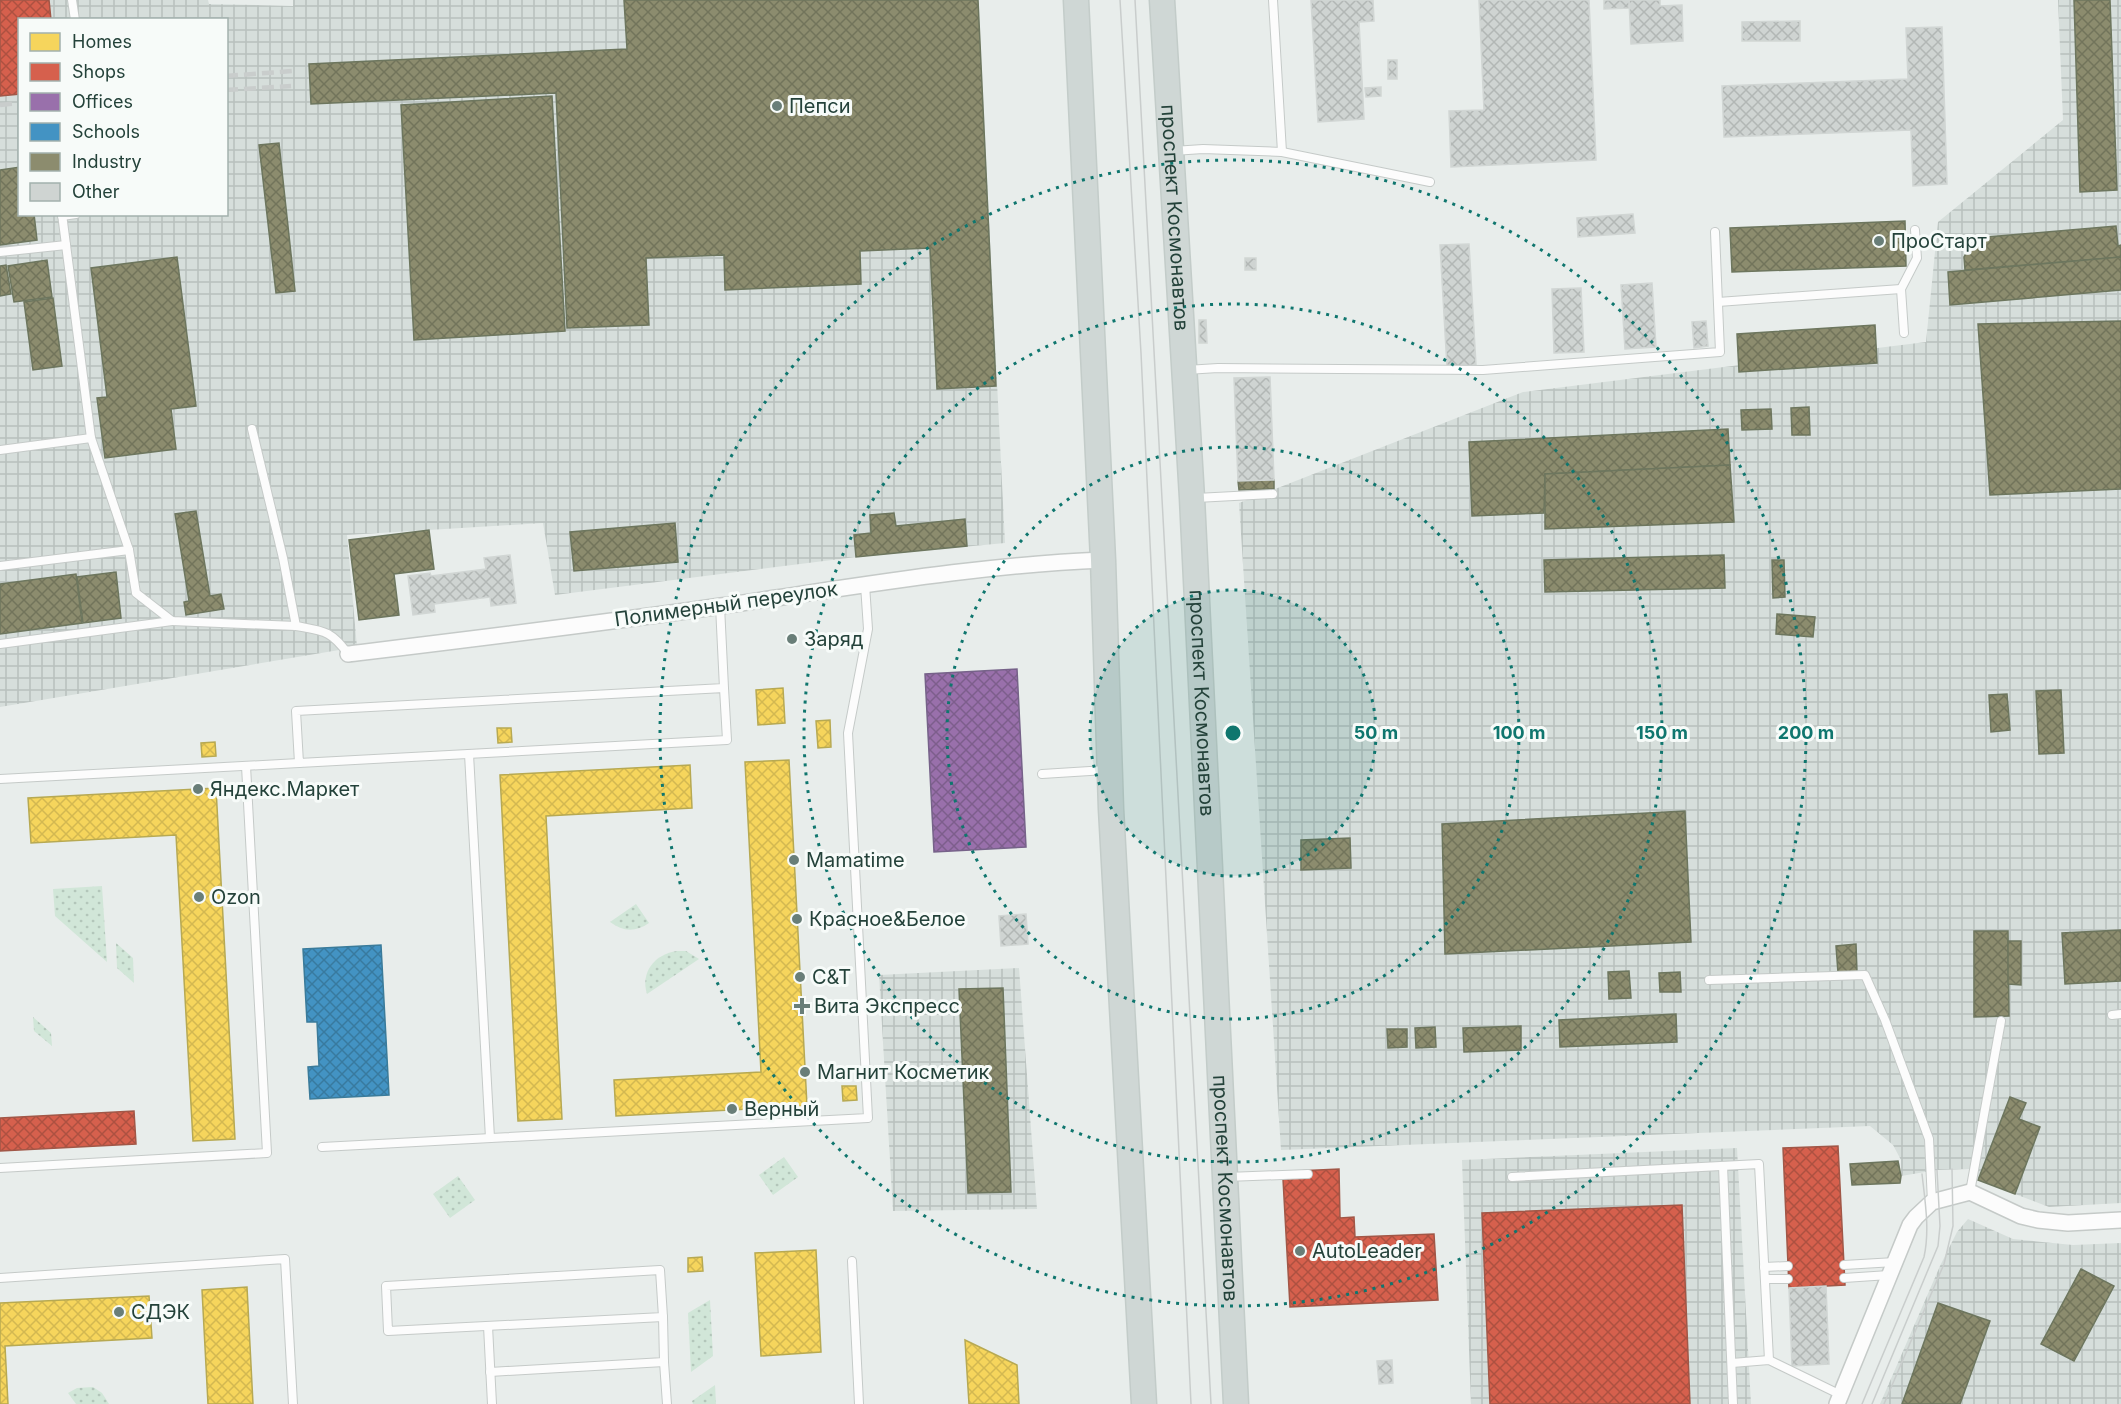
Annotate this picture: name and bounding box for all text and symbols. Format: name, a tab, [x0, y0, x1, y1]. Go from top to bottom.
legend	[18, 18, 228, 216]
text: Homes	[72, 31, 132, 52]
text: Shops	[72, 61, 126, 82]
text: Offices	[72, 91, 133, 112]
place label: Пепси	[789, 94, 851, 118]
marker: Пепси	[770, 99, 784, 113]
street label: проспект Космонавтов	[1156, 104, 1194, 332]
text: Schools	[72, 121, 140, 142]
text: Industry	[72, 151, 142, 172]
text: Other	[72, 181, 120, 202]
place label: ПроСтарт	[1891, 229, 1988, 253]
marker: ПроСтарт	[1872, 234, 1886, 248]
street label: Полимерный переулок	[613, 576, 839, 632]
street label: проспект Космонавтов	[1184, 589, 1219, 817]
place label: Заряд	[804, 627, 863, 651]
marker: Заряд	[785, 632, 799, 646]
text: 50 m	[1354, 722, 1398, 743]
text: 100 m	[1493, 722, 1545, 743]
text: 150 m	[1636, 722, 1688, 743]
text: 200 m	[1778, 722, 1834, 743]
centre of rings	[1223, 723, 1243, 743]
place label: Яндекс.Маркет	[210, 777, 360, 801]
marker: Яндекс.Маркет	[191, 782, 205, 796]
place label: Mamatime	[806, 848, 905, 872]
marker: Mamatime	[787, 853, 801, 867]
place label: Ozon	[211, 885, 261, 909]
marker: Ozon	[192, 890, 206, 904]
place label: Красное&Белое	[809, 907, 966, 931]
marker: Красное&Белое	[790, 912, 804, 926]
place label: С&Т	[812, 965, 851, 989]
marker: С&Т	[793, 970, 807, 984]
place label: Вита Экспресс	[814, 994, 960, 1018]
marker: Вита Экспресс	[795, 999, 809, 1013]
place label: Магнит Косметик	[817, 1060, 990, 1084]
marker: Магнит Косметик	[798, 1065, 812, 1079]
street label: проспект Космонавтов	[1208, 1074, 1243, 1302]
place label: Верный	[744, 1097, 819, 1121]
marker: Верный	[725, 1102, 739, 1116]
place label: AutoLeader	[1312, 1239, 1422, 1263]
marker: AutoLeader	[1293, 1244, 1307, 1258]
place label: СДЭК	[131, 1300, 190, 1324]
marker: СДЭК	[112, 1305, 126, 1319]

